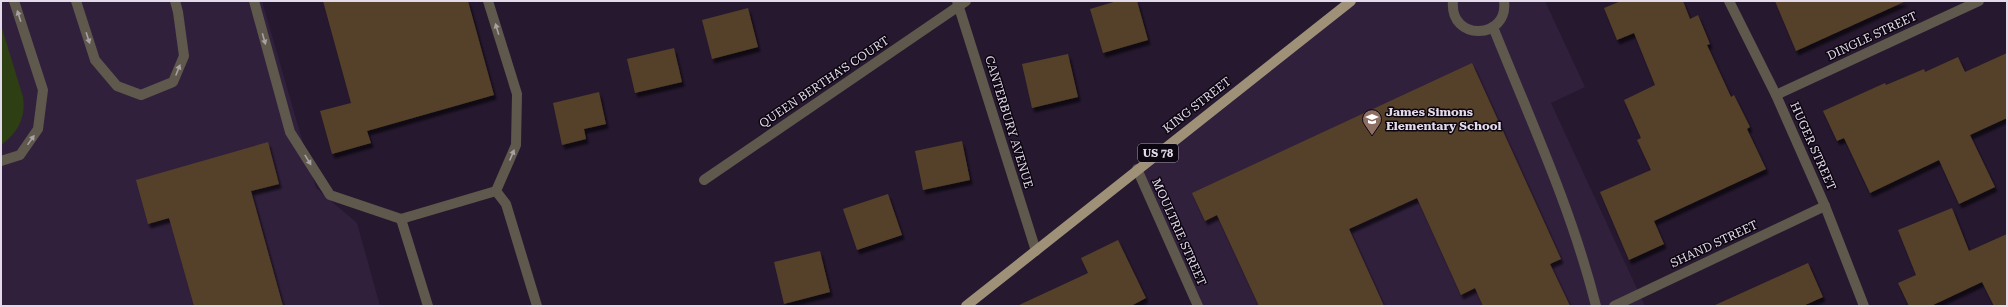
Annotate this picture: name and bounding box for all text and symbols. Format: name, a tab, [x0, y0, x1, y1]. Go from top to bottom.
street label: DINGLE STREET	[1825, 9, 1919, 63]
one-way arrow	[16, 10, 22, 22]
one-way arrow	[494, 22, 500, 34]
one-way arrow	[85, 33, 91, 45]
one-way arrow	[261, 33, 267, 45]
street label: QUEEN BERTHA'S COURT	[757, 33, 891, 131]
street label: CANTERBURY AVENUE	[982, 54, 1036, 190]
one-way arrow	[175, 65, 181, 76]
street label: KING STREET	[1160, 74, 1234, 136]
street label: HUGER STREET	[1787, 100, 1839, 192]
place label: James Simons Elementary School	[1386, 105, 1501, 133]
school or university icon: James Simons Elementary School	[1361, 108, 1383, 136]
one-way arrow	[27, 134, 35, 145]
road number: US 78	[1138, 144, 1178, 162]
one-way arrow	[509, 148, 515, 160]
one-way arrow	[304, 155, 312, 165]
street label: MOULTRIE STREET	[1149, 176, 1209, 288]
street label: SHAND STREET	[1668, 218, 1760, 270]

